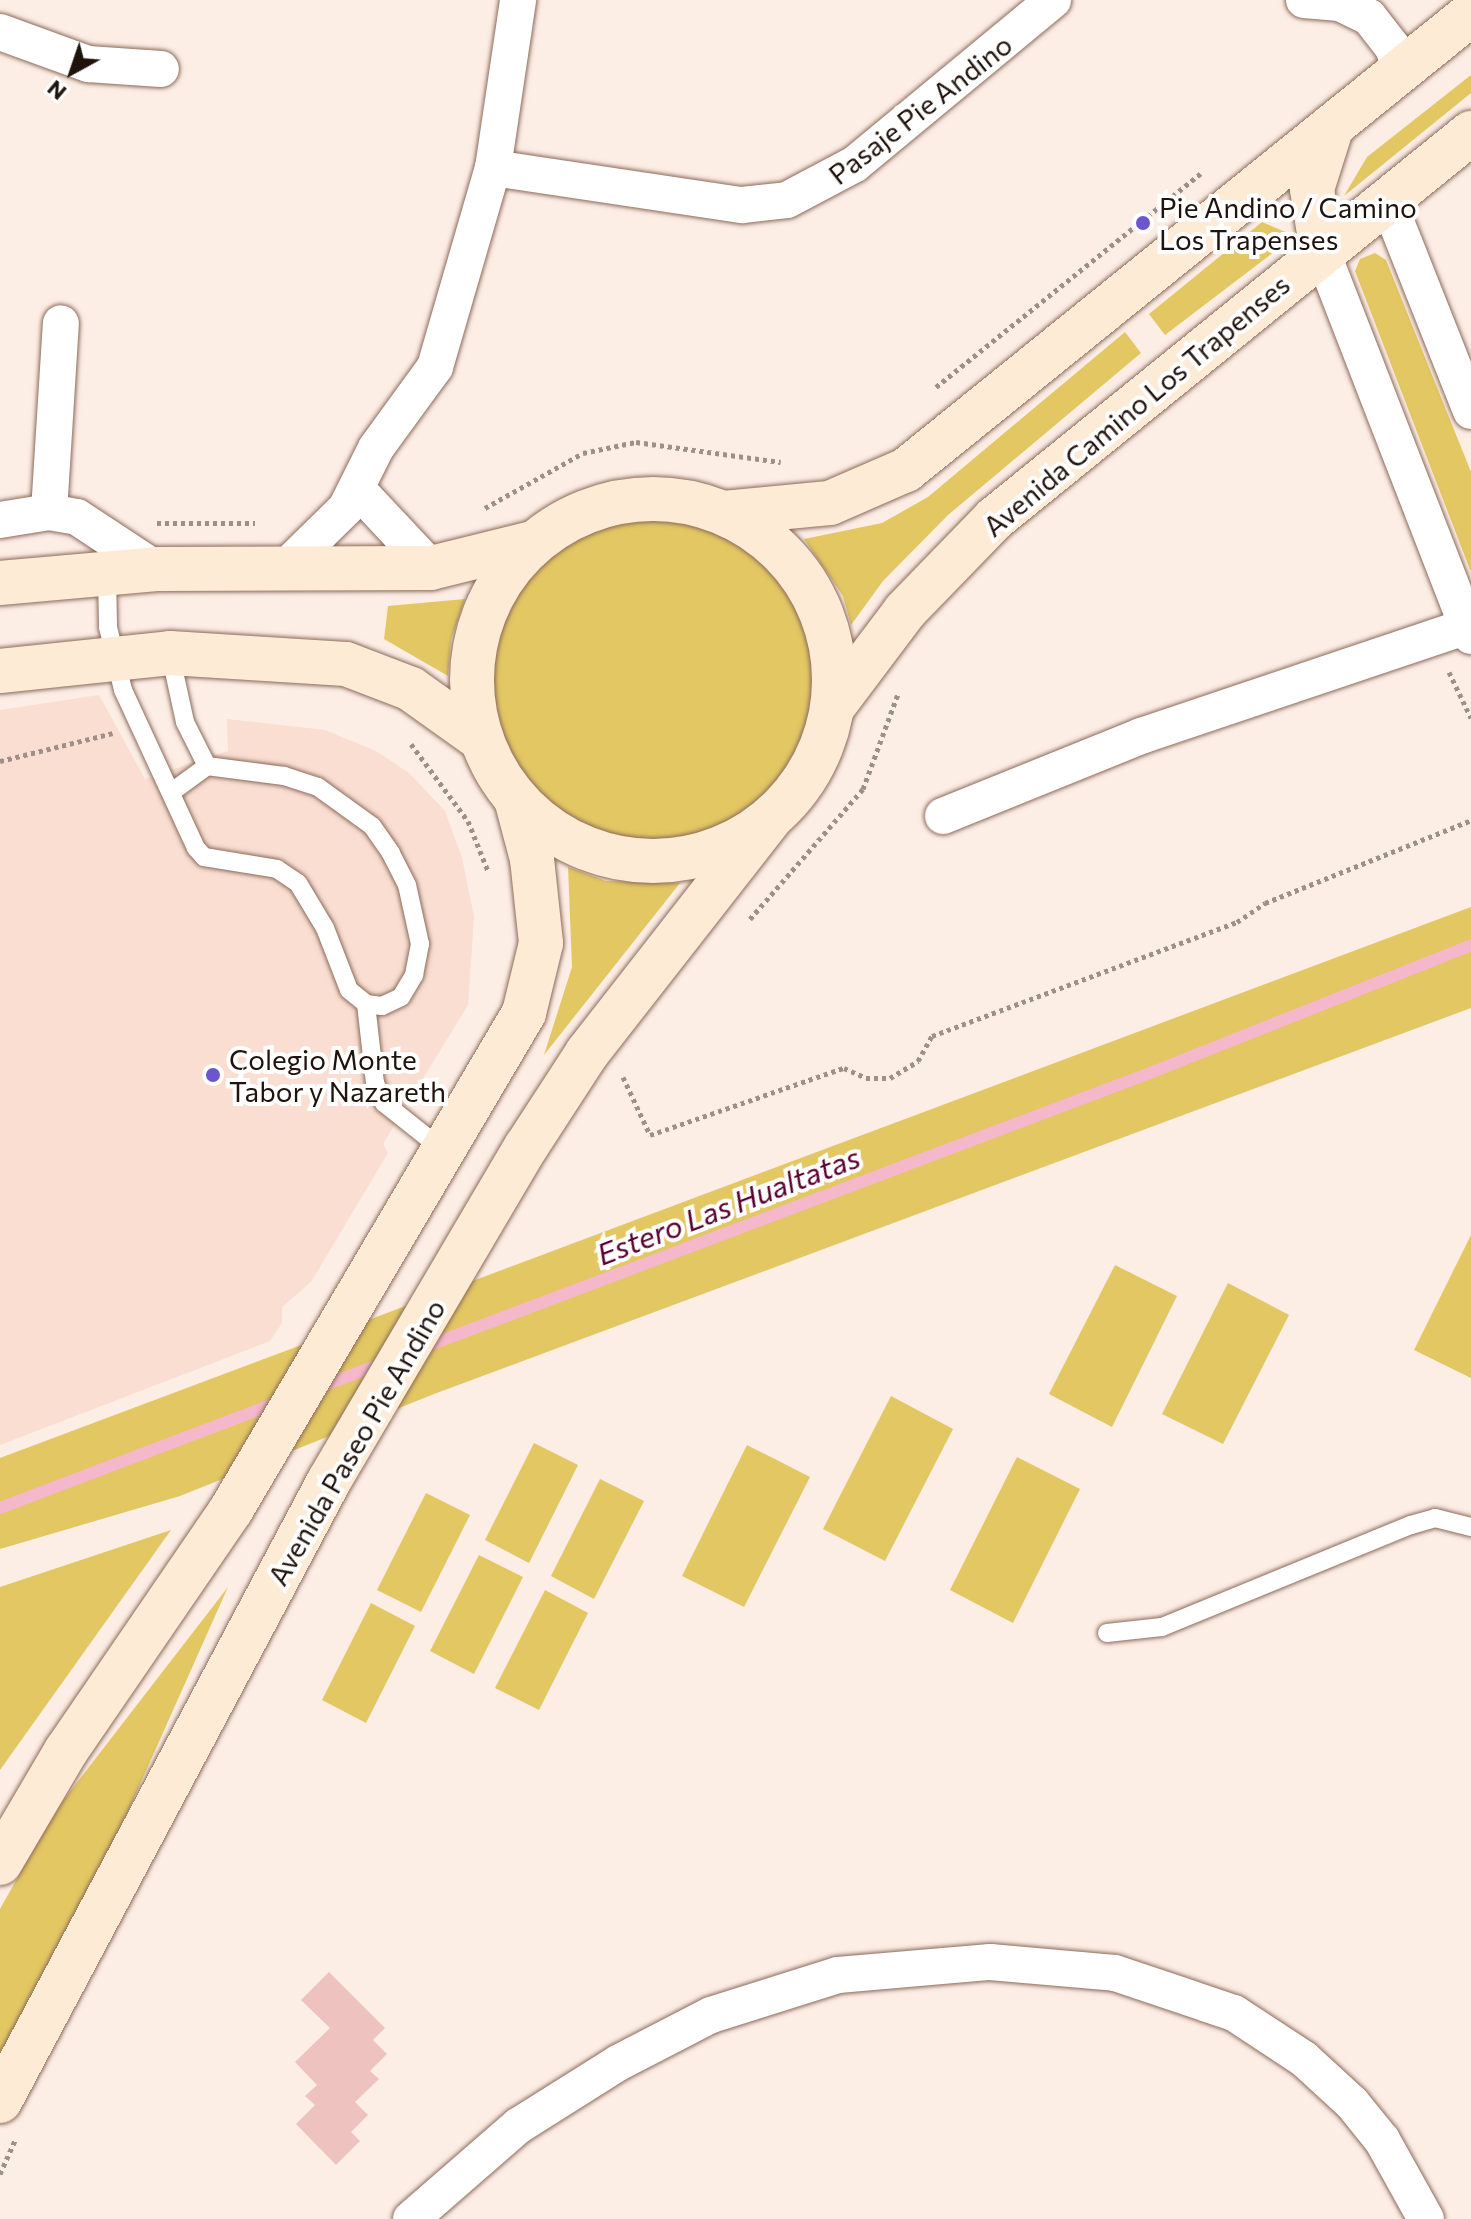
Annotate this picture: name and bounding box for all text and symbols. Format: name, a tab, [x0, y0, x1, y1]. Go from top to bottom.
street label: Pasaje Pie Andino	[822, 27, 1018, 191]
north arrow	[32, 32, 112, 112]
text: N	[41, 75, 71, 106]
place label: Pie Andino / Camino Los Trapenses	[1159, 190, 1417, 256]
marker: Pie Andino / Camino Los Trapenses	[1134, 214, 1152, 232]
street label: Avenida Camino Los Trapenses	[976, 267, 1296, 543]
place label: Colegio Monte Tabor y Nazareth	[229, 1042, 446, 1108]
marker: Colegio Monte Tabor y Nazareth	[204, 1066, 222, 1084]
water label: Estero Las Hualtatas	[591, 1138, 865, 1272]
street label: Avenida Paseo Pie Andino	[260, 1293, 452, 1591]

